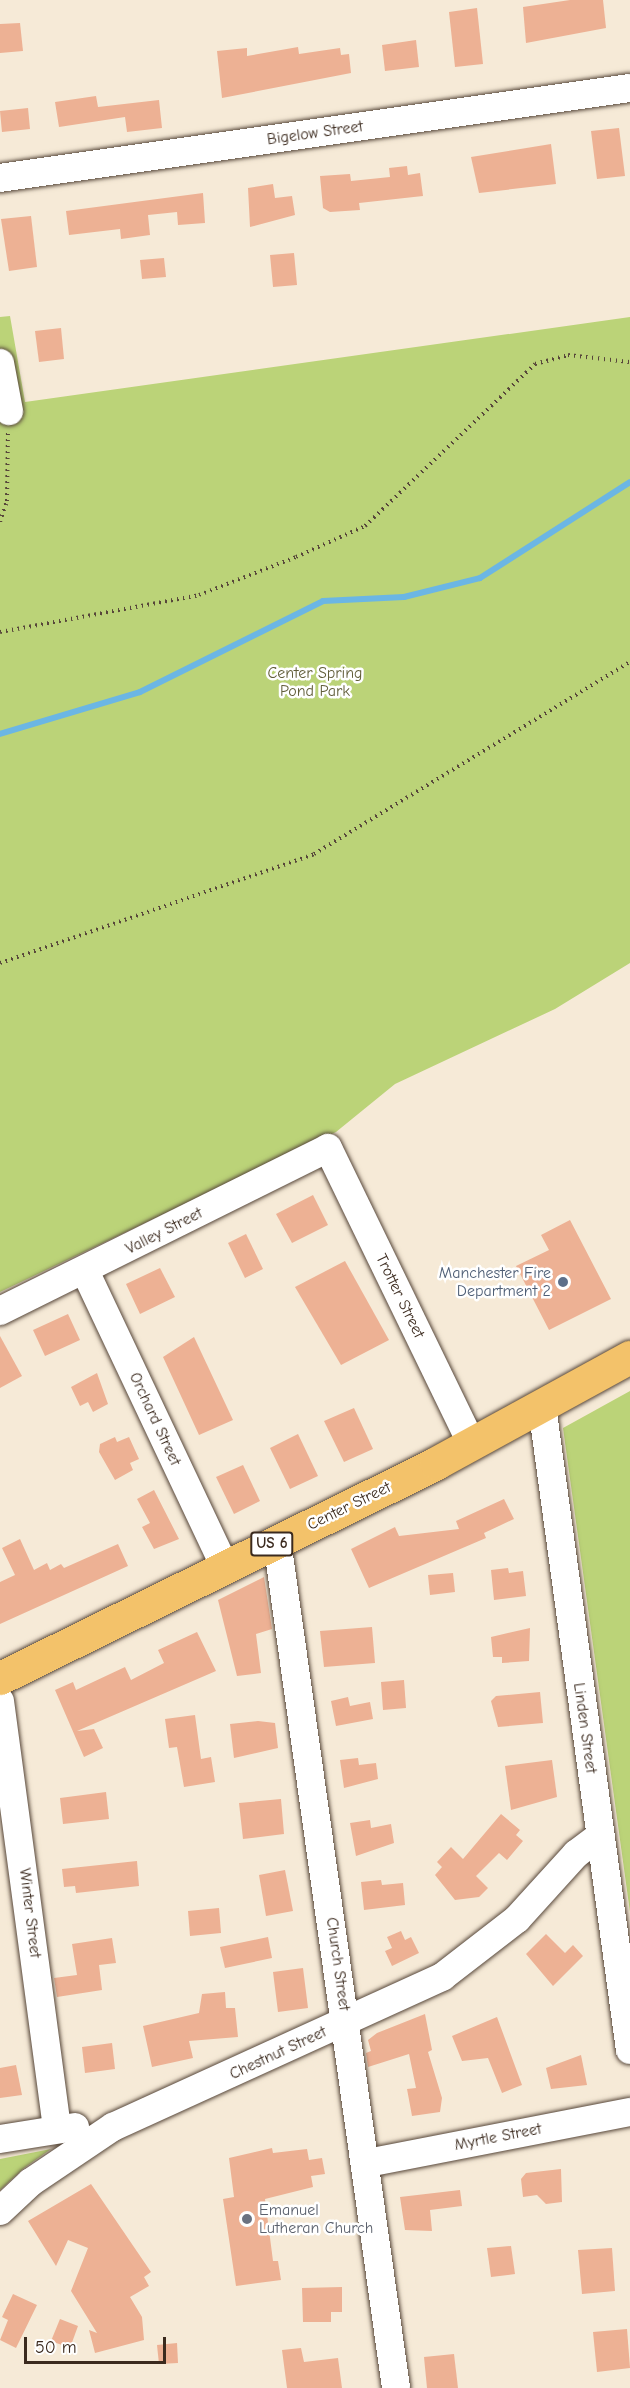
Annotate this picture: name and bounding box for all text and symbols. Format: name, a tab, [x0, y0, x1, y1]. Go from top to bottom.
street label: Bigelow Street	[266, 117, 364, 149]
park label: Center Spring Pond Park	[267, 663, 363, 701]
street label: Valley Street	[122, 1203, 206, 1259]
street label: Trotter Street	[371, 1251, 429, 1341]
place label: Manchester Fire Department 2	[439, 1263, 551, 1301]
marker: Manchester Fire Department 2	[556, 1275, 570, 1289]
street label: Orchard Street	[125, 1369, 185, 1469]
street label: Center Street	[304, 1478, 394, 1534]
road number: US 6	[250, 1532, 294, 1556]
street label: Linden Street	[569, 1681, 601, 1775]
street label: Winter Street	[15, 1867, 45, 1959]
street label: Church Street	[322, 1916, 354, 2012]
street label: Chestnut Street	[227, 2022, 329, 2084]
street label: Myrtle Street	[453, 2119, 543, 2155]
place label: Emanuel Lutheran Church	[259, 2200, 373, 2238]
marker: Emanuel Lutheran Church	[240, 2212, 254, 2226]
scale bar	[27, 2325, 170, 2363]
text: 50 m	[35, 2337, 77, 2358]

